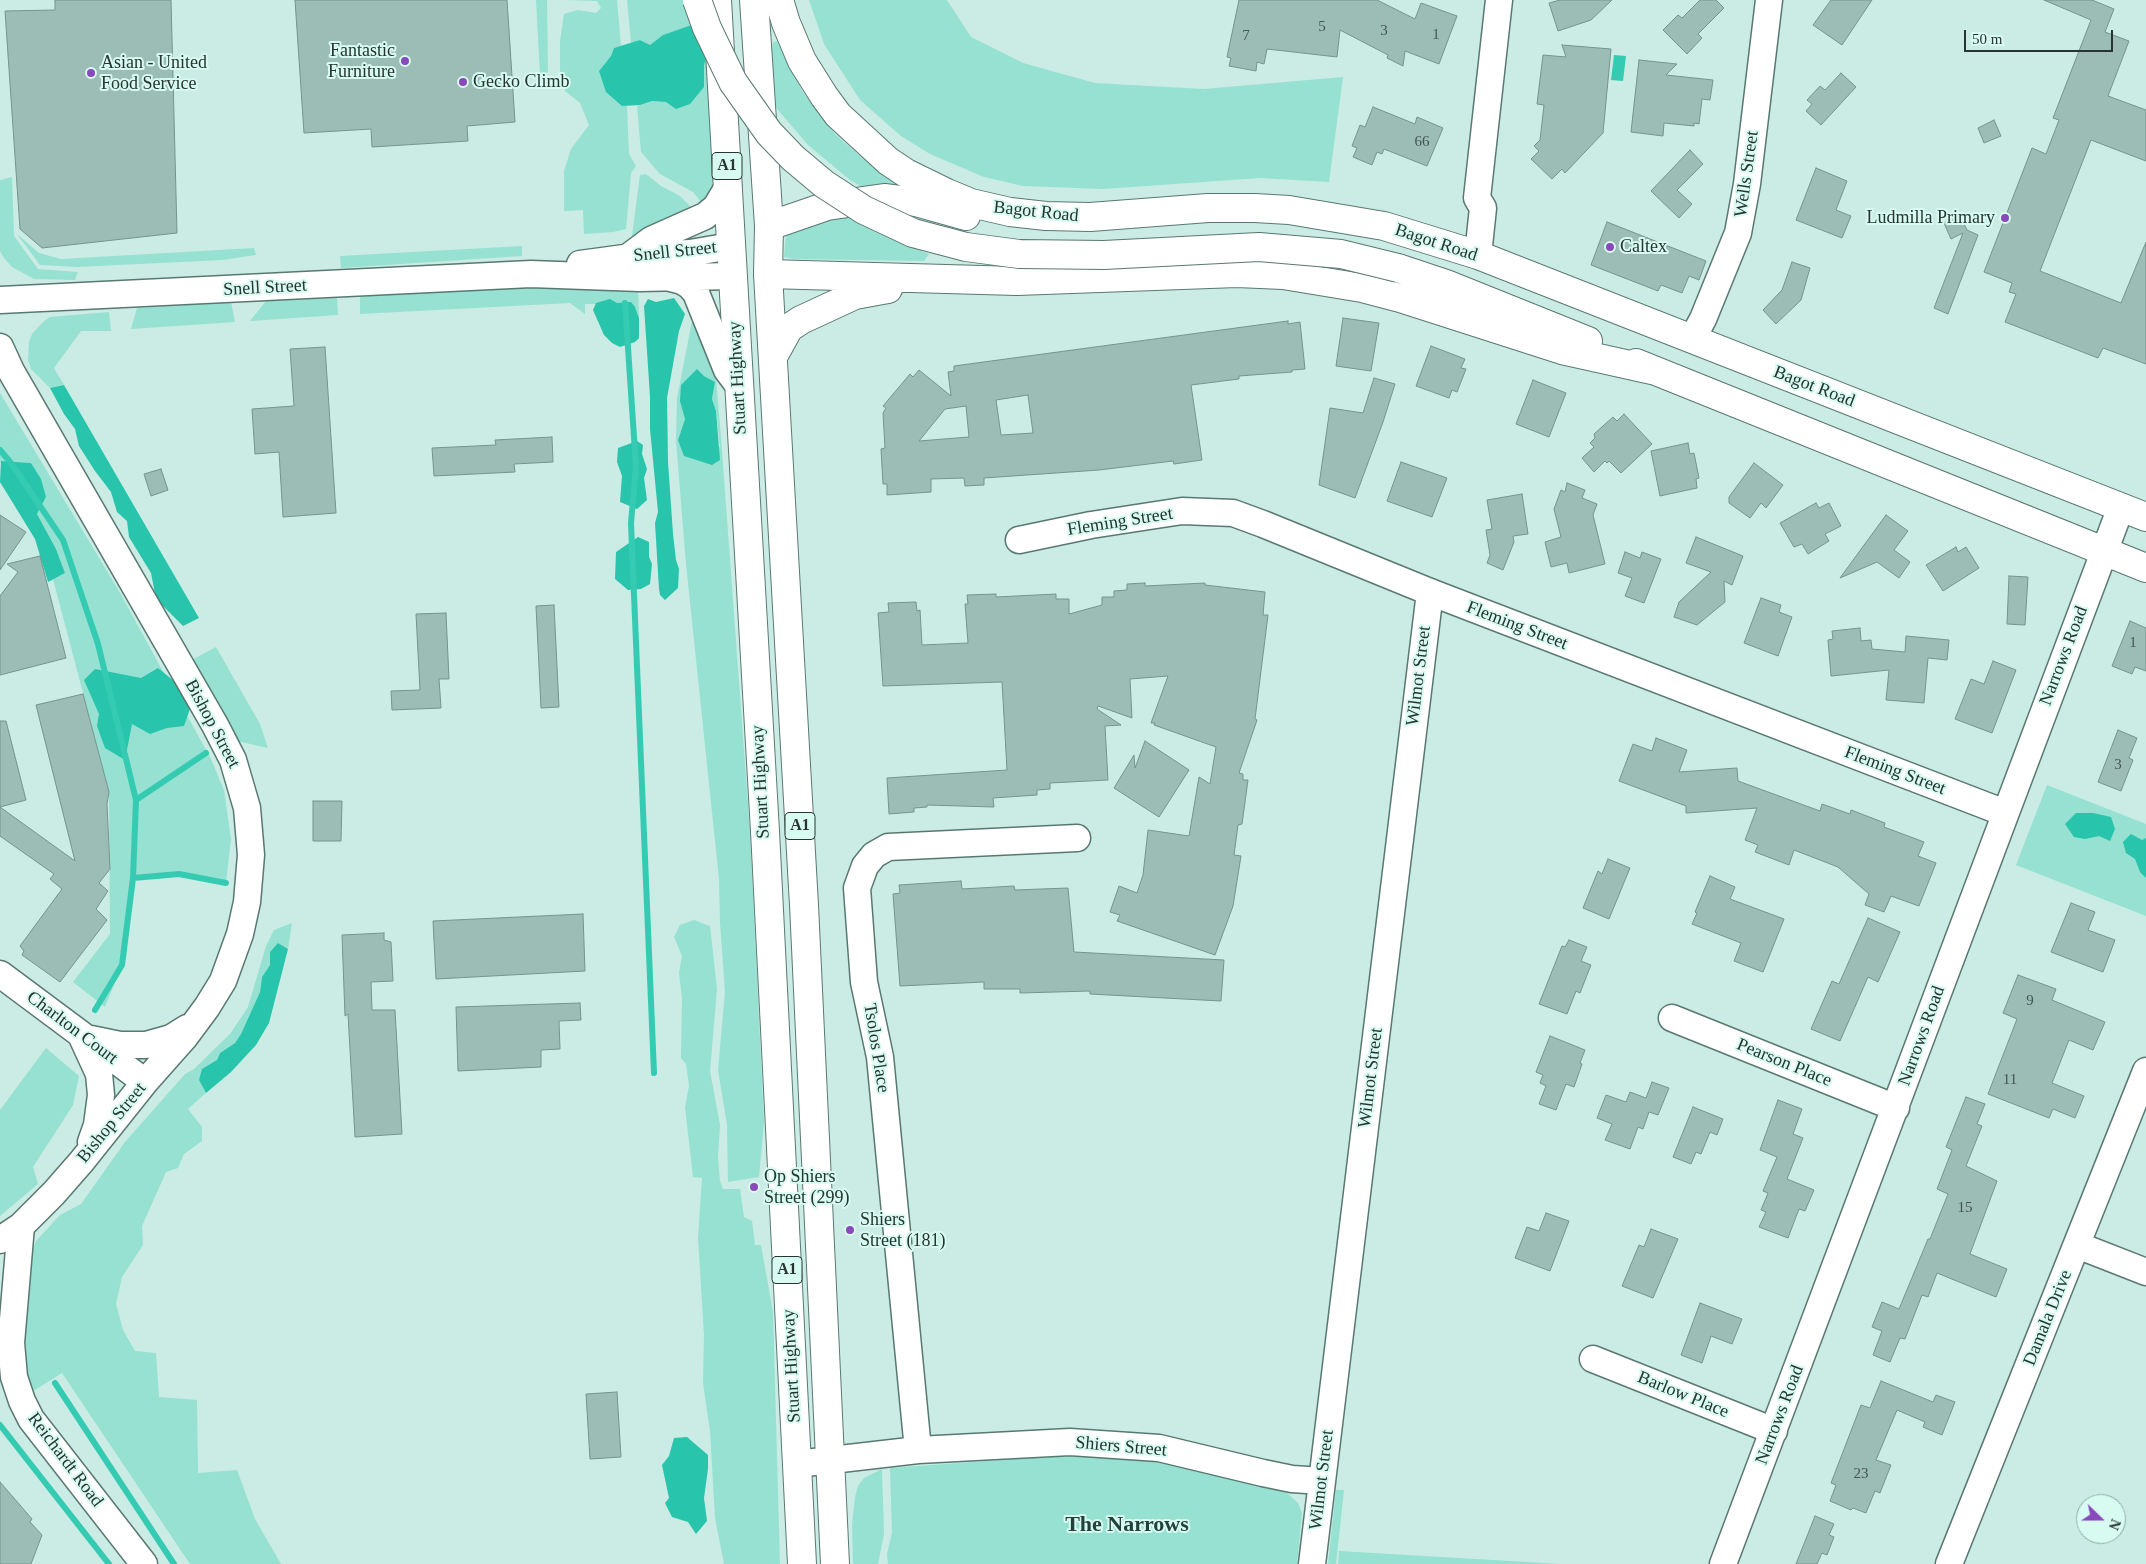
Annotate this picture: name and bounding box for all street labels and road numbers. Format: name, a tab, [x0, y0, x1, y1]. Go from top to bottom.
street label: Wells Street	[1730, 129, 1764, 219]
road number: A1	[712, 153, 742, 180]
street label: Bagot Road	[992, 197, 1080, 227]
street label: Bagot Road	[1392, 220, 1480, 266]
street label: Snell Street	[632, 237, 718, 267]
street label: Snell Street	[223, 275, 307, 301]
street label: Stuart Highway	[724, 321, 752, 435]
street label: Bagot Road	[1770, 362, 1858, 412]
street label: Fleming Street	[1066, 503, 1174, 541]
street label: Fleming Street	[1463, 597, 1571, 655]
street label: Narrows Road	[2035, 603, 2093, 709]
street label: Wilmot Street	[1402, 625, 1436, 727]
street label: Bishop Street	[180, 676, 244, 772]
street label: Stuart Highway	[747, 725, 775, 839]
street label: Fleming Street	[1841, 742, 1949, 800]
road number: A1	[785, 812, 815, 839]
street label: Narrows Road	[1894, 983, 1950, 1089]
street label: Charlton Court	[22, 987, 122, 1069]
street label: Tsolos Place	[858, 1002, 894, 1094]
street label: Wilmot Street	[1354, 1027, 1388, 1129]
street label: Pearson Place	[1733, 1034, 1835, 1092]
street label: Bishop Street	[73, 1078, 151, 1168]
road number: A1	[772, 1256, 802, 1284]
street label: Damala Drive	[2019, 1267, 2077, 1369]
street label: Stuart Highway	[778, 1309, 806, 1423]
street label: Narrows Road	[1751, 1362, 1809, 1468]
street label: Barlow Place	[1634, 1367, 1732, 1423]
street label: Reichardt Road	[23, 1409, 107, 1511]
street label: Wilmot Street	[1305, 1429, 1339, 1531]
street label: Shiers Street	[1074, 1432, 1168, 1462]

